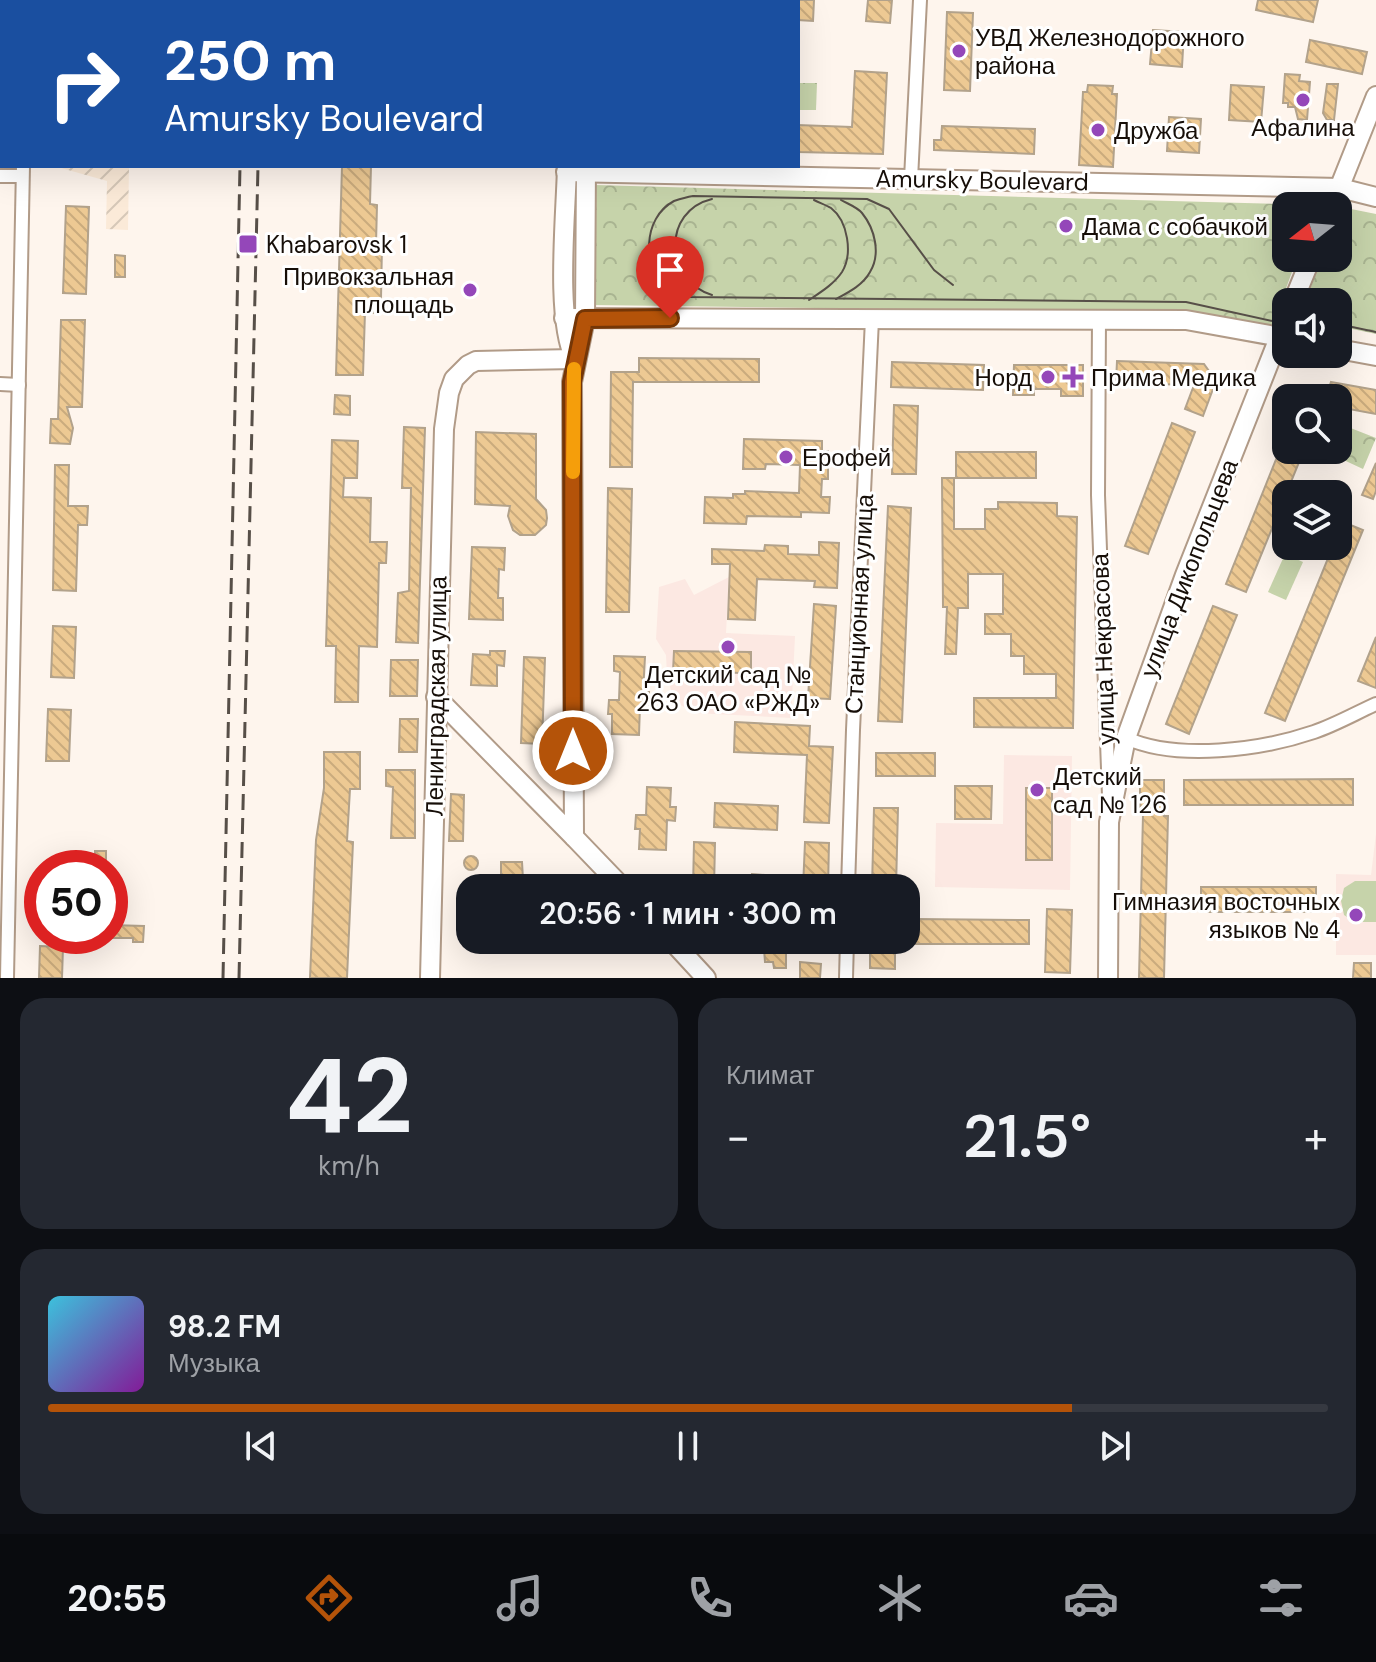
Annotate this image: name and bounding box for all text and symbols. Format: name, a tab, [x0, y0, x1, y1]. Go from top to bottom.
place label: УВД Железнодорожного района	[975, 22, 1245, 81]
text: 250 m	[164, 24, 336, 97]
icon: right	[32, 32, 136, 136]
marker: УВД Железнодорожного района	[950, 42, 968, 60]
marker: Афалина	[1294, 91, 1312, 109]
text: Amursky Boulevard	[164, 95, 484, 142]
place label: Афалина	[1251, 112, 1355, 143]
place label: Дружба	[1114, 115, 1199, 146]
marker: Дружба	[1089, 121, 1107, 139]
street label: Amursky Boulevard	[875, 163, 1089, 197]
north arrow	[1272, 192, 1352, 272]
map controls	[1272, 192, 1352, 560]
place label: Дама с собачкой	[1082, 211, 1268, 242]
marker: Дама с собачкой	[1057, 217, 1075, 235]
place label: Khabarovsk 1	[266, 229, 407, 260]
marker: Khabarovsk 1	[237, 233, 259, 255]
pin	[636, 236, 704, 318]
icon: arrive	[648, 248, 692, 292]
place label: Привокзальная площадь	[283, 261, 454, 320]
marker: Привокзальная площадь	[461, 281, 479, 299]
button: sound	[1272, 288, 1352, 368]
place label: Норд	[975, 362, 1032, 393]
place label: Прима Медика	[1091, 362, 1257, 393]
marker: Прима Медика	[1062, 366, 1084, 388]
marker: Норд	[1039, 368, 1057, 386]
button: search	[1272, 384, 1352, 464]
place label: Ерофей	[802, 442, 891, 473]
marker: Ерофей	[777, 448, 795, 466]
street label: улица Дикопольцева	[1133, 454, 1245, 681]
button: layers	[1272, 480, 1352, 560]
street label: Станционная улица	[838, 493, 880, 715]
street label: улица Некрасова	[1084, 552, 1122, 745]
street label: Ленинградская улица	[418, 575, 454, 816]
marker: Детский сад № 263 ОАО «РЖД»	[719, 638, 737, 656]
place label: Детский сад № 263 ОАО «РЖД»	[636, 659, 820, 718]
position arrow	[531, 709, 615, 793]
place label: Детский сад № 126	[1053, 761, 1167, 820]
marker: Детский сад № 126	[1028, 781, 1046, 799]
speed limit sign: 50	[24, 850, 128, 954]
place label: Гимназия восточных языков № 4	[1112, 886, 1340, 945]
text: 20:56 · 1 мин · 300 m	[539, 894, 837, 933]
marker: Гимназия восточных языков № 4	[1347, 906, 1365, 924]
text: 42	[285, 1029, 413, 1164]
text: Климат	[726, 1058, 815, 1092]
text: 21.5°	[963, 1097, 1091, 1176]
text: −	[726, 1108, 750, 1166]
text: +	[1304, 1108, 1328, 1166]
text: km/h	[318, 1149, 380, 1183]
text: 98.2 FM	[168, 1307, 281, 1346]
text: Музыка	[168, 1346, 260, 1380]
icon: previous	[239, 1424, 283, 1468]
icon: pause	[666, 1424, 710, 1468]
icon: next	[1093, 1424, 1137, 1468]
icon: directions	[301, 1570, 357, 1626]
icon: music	[492, 1570, 548, 1626]
icon: phone	[682, 1570, 738, 1626]
icon: climate	[872, 1570, 928, 1626]
icon: car	[1063, 1570, 1119, 1626]
icon: filters	[1253, 1570, 1309, 1626]
text: 20:55	[67, 1575, 167, 1622]

